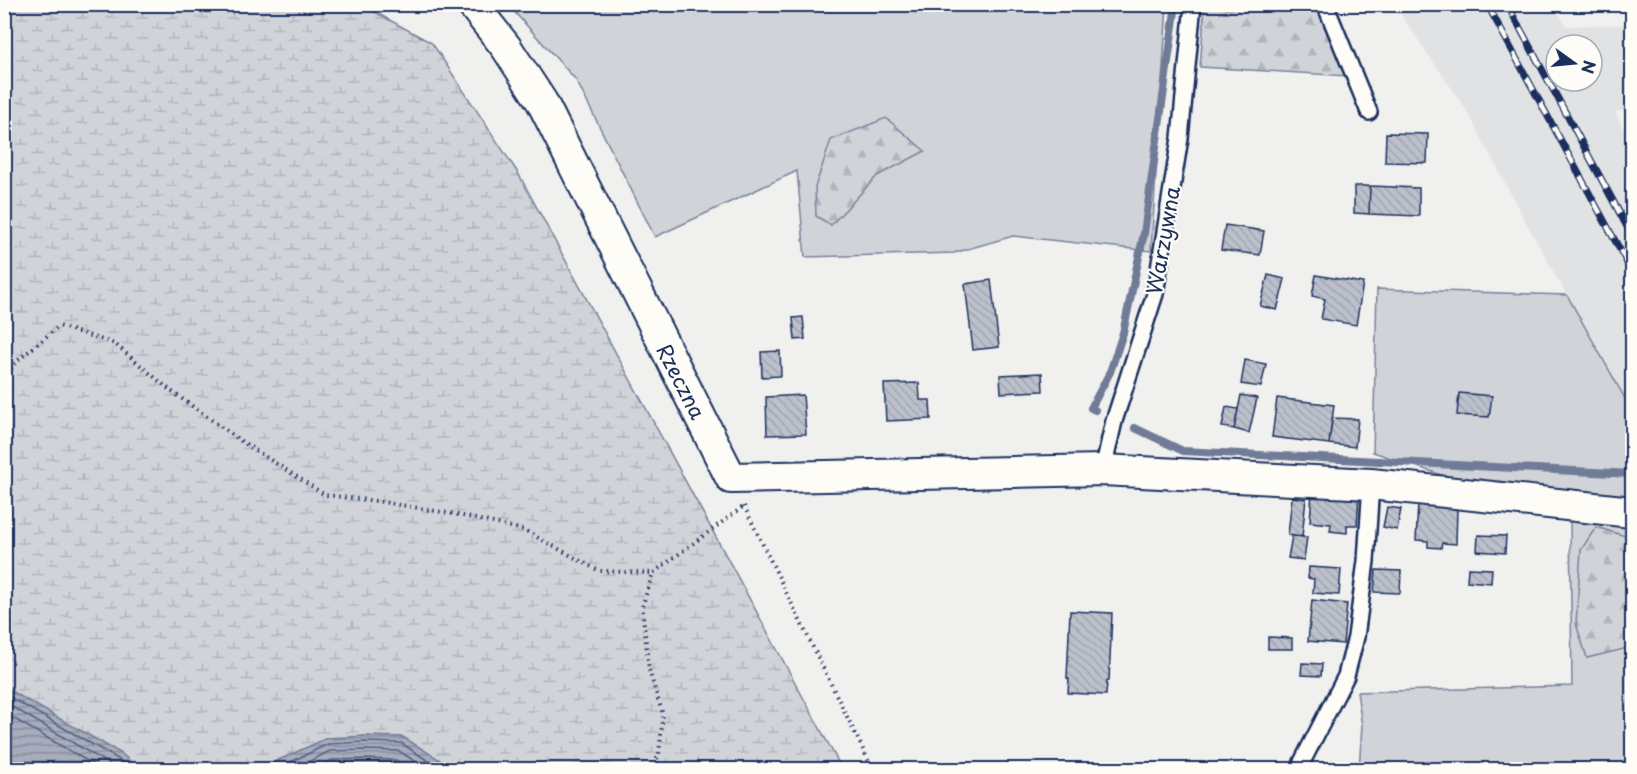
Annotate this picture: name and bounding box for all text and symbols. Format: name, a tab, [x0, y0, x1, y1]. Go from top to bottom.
north arrow	[1544, 33, 1604, 93]
text: N	[1576, 58, 1603, 76]
street label: Warzywna	[1137, 183, 1187, 297]
street label: Rzeczna	[649, 338, 715, 424]

